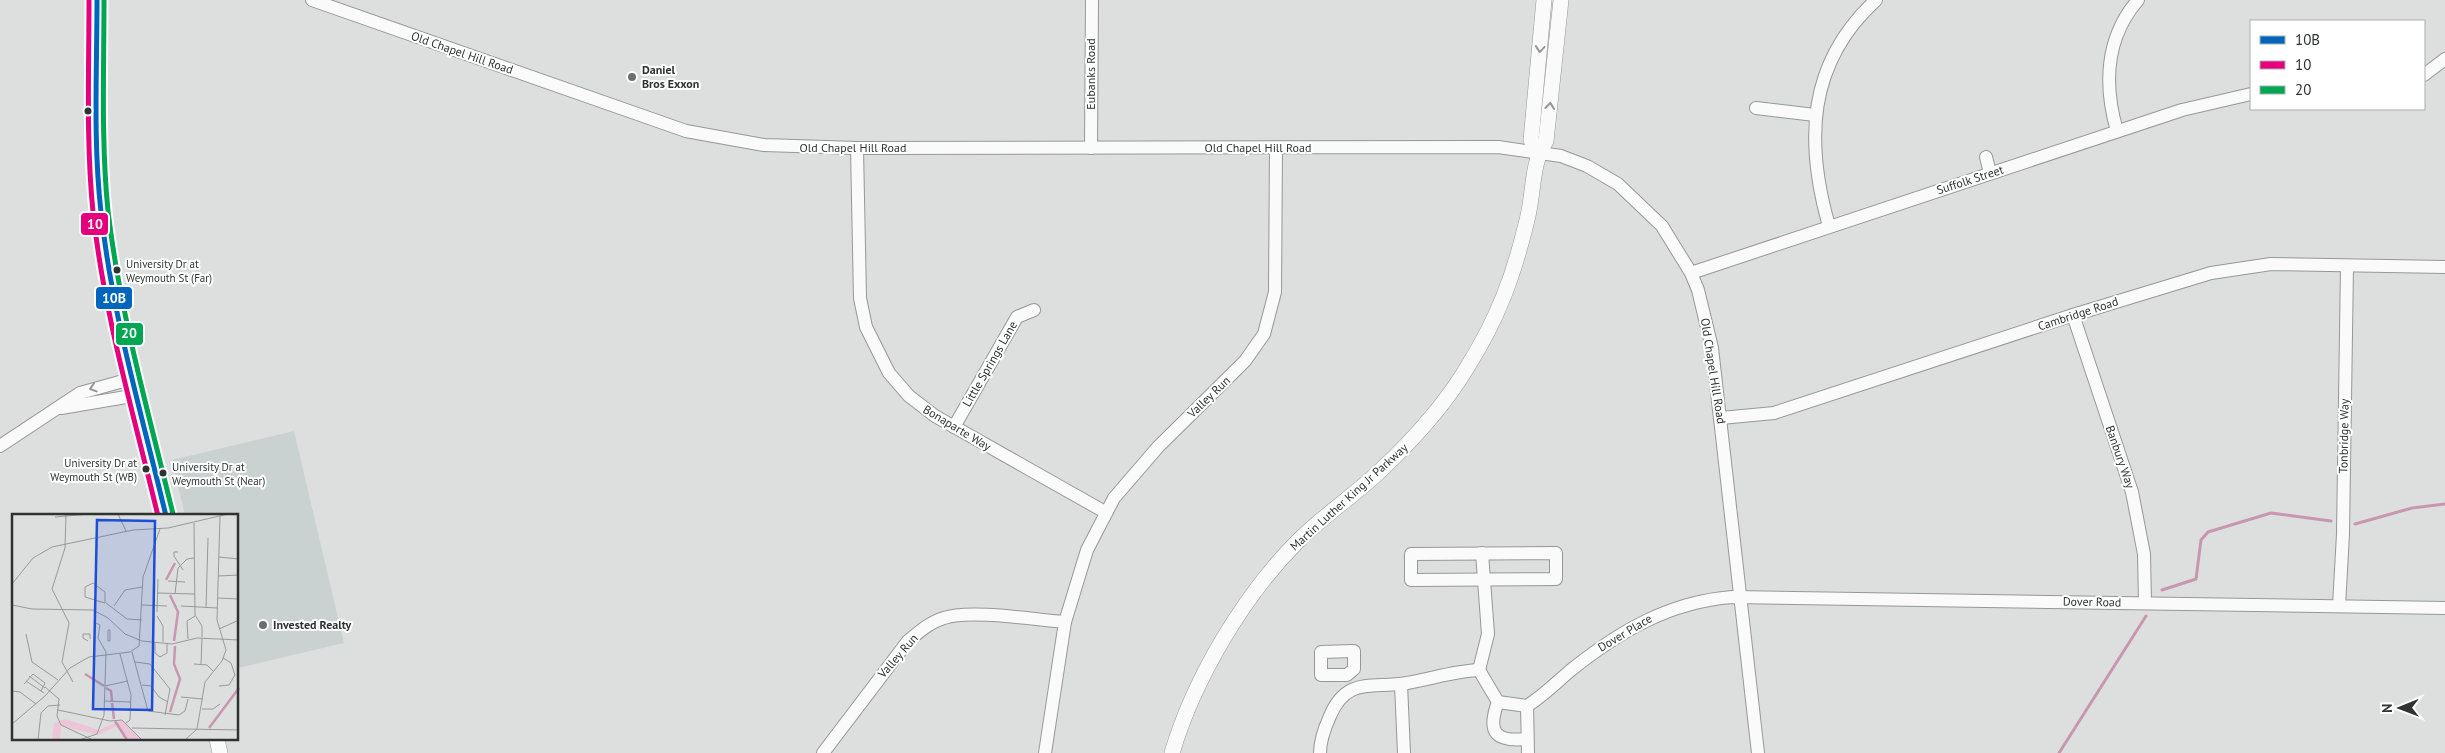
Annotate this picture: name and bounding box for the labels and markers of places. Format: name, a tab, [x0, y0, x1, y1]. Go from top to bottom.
place label: Daniel Bros Exxon	[642, 62, 699, 91]
marker: Daniel Bros Exxon	[626, 71, 638, 83]
unlabelled marker	[83, 106, 93, 116]
place label: University Dr at Weymouth St (Far)	[126, 257, 212, 285]
marker: University Dr at Weymouth St (Far)	[112, 265, 122, 275]
place label: University Dr at Weymouth St (WB)	[50, 456, 137, 484]
place label: University Dr at Weymouth St (Near)	[172, 460, 265, 488]
marker: University Dr at Weymouth St (WB)	[141, 464, 151, 474]
marker: University Dr at Weymouth St (Near)	[158, 468, 168, 478]
place label: Invested Realty	[273, 617, 352, 632]
marker: Invested Realty	[257, 619, 269, 631]

